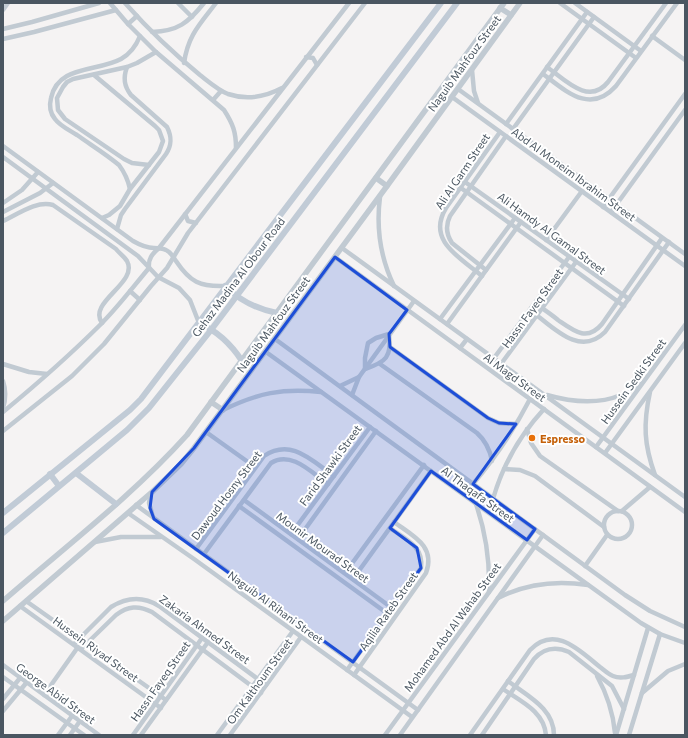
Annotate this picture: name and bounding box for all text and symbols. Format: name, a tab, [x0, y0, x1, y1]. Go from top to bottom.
street label: Naguib Mahfouz Street	[425, 12, 503, 114]
street label: Abd Al Moneim Ibrahim Street	[509, 125, 639, 224]
street label: Ali Al Garm Street	[432, 130, 492, 211]
street label: Ali Hamdy Al Gamal Street	[495, 189, 609, 277]
street label: Gehaz Madina Al Obour Road	[189, 215, 287, 339]
street label: Hassn Fayeq Street	[499, 265, 565, 350]
street label: Naguib Mahfouz Street	[234, 273, 312, 375]
street label: Hussein Sedki Street	[598, 336, 669, 426]
street label: Al Magd Street	[481, 350, 549, 404]
street label: Farid Shawki Street	[296, 422, 364, 508]
place label: Espresso	[540, 432, 586, 445]
marker: Espresso	[527, 433, 537, 443]
street label: Dawoud Hosny Street	[188, 447, 264, 542]
street label: Al Thaqafa Street	[439, 463, 517, 525]
street label: Mounir Mourad Street	[274, 509, 372, 585]
street label: Mohamed Abd Al Wahab Street	[401, 560, 503, 694]
street label: Naguib Al Rihani Street	[226, 568, 327, 646]
street label: Aqilia Rateb Street	[356, 569, 420, 653]
street label: Zakaria Ahmed Street	[157, 592, 253, 667]
street label: Hussein Riyad Street	[51, 614, 142, 685]
street label: Om Kalthoum Street	[223, 635, 295, 726]
street label: Hassn Fayeq Street	[127, 638, 193, 724]
street label: George Abid Street	[14, 660, 99, 726]

